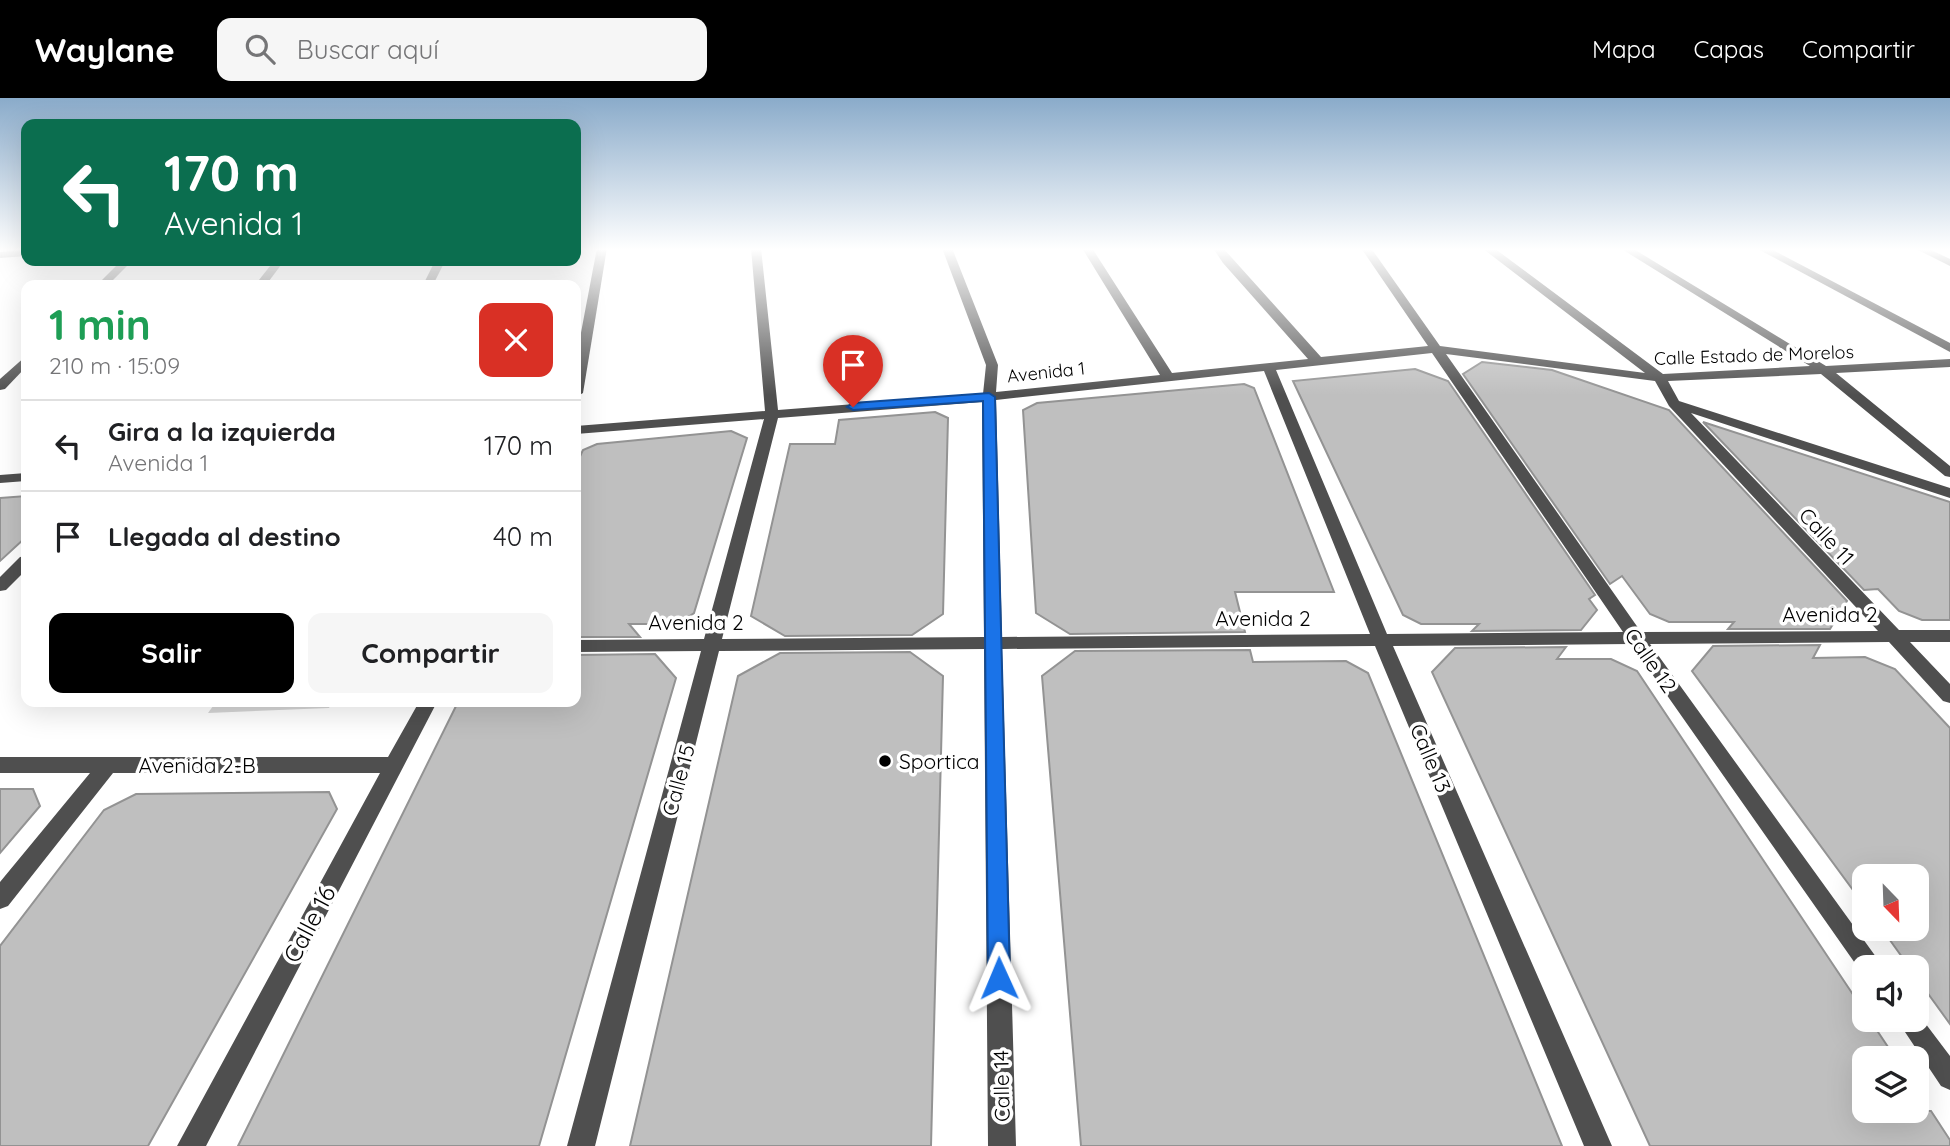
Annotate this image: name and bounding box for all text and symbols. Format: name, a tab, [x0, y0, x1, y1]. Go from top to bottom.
search box	[217, 18, 707, 81]
text: Waylane	[35, 29, 175, 70]
icon: search	[241, 30, 279, 68]
text: Buscar aquí	[297, 33, 439, 66]
text: Mapa	[1592, 34, 1656, 64]
text: Capas	[1694, 34, 1764, 64]
text: Compartir	[1802, 34, 1915, 64]
text: 170 m	[164, 142, 299, 203]
icon: left	[49, 147, 140, 238]
text: Avenida 1	[164, 203, 303, 243]
text: 1 min	[49, 298, 151, 351]
button: close	[479, 303, 553, 377]
pin	[823, 335, 883, 407]
street label: Calle Estado de Morelos	[1654, 340, 1854, 370]
icon: arrive	[834, 346, 872, 384]
text: 210 m · 15:09	[49, 351, 180, 380]
street label: Avenida 1	[1006, 356, 1086, 388]
text: Gira a la izquierda	[108, 415, 336, 448]
icon: left	[49, 427, 87, 465]
text: 170 m	[484, 429, 553, 462]
text: Avenida 1	[108, 448, 208, 477]
street label: Calle 11	[1794, 502, 1860, 570]
icon: arrive	[49, 518, 87, 556]
text: Llegada al destino	[108, 520, 341, 553]
text: 40 m	[493, 520, 553, 553]
street label: Avenida 2	[1782, 601, 1878, 627]
street label: Avenida 2	[1215, 605, 1311, 631]
street label: Avenida 2	[648, 609, 744, 635]
button: Salir	[49, 613, 294, 693]
button: Compartir	[308, 613, 553, 693]
street label: Calle 12	[1619, 623, 1683, 697]
street label: Calle 13	[1405, 720, 1457, 796]
street label: Calle 15	[656, 742, 700, 818]
place label: Sportica	[899, 748, 980, 774]
street label: Avenida 2-B	[138, 752, 256, 778]
marker: Sportica	[877, 753, 893, 769]
north arrow	[1852, 864, 1928, 942]
map controls	[1852, 864, 1929, 1123]
street label: Calle 16	[276, 880, 342, 968]
position arrow	[962, 941, 1036, 1015]
button: sound	[1852, 955, 1929, 1032]
button: layers	[1852, 1046, 1929, 1123]
street label: Calle 14	[987, 1050, 1015, 1122]

